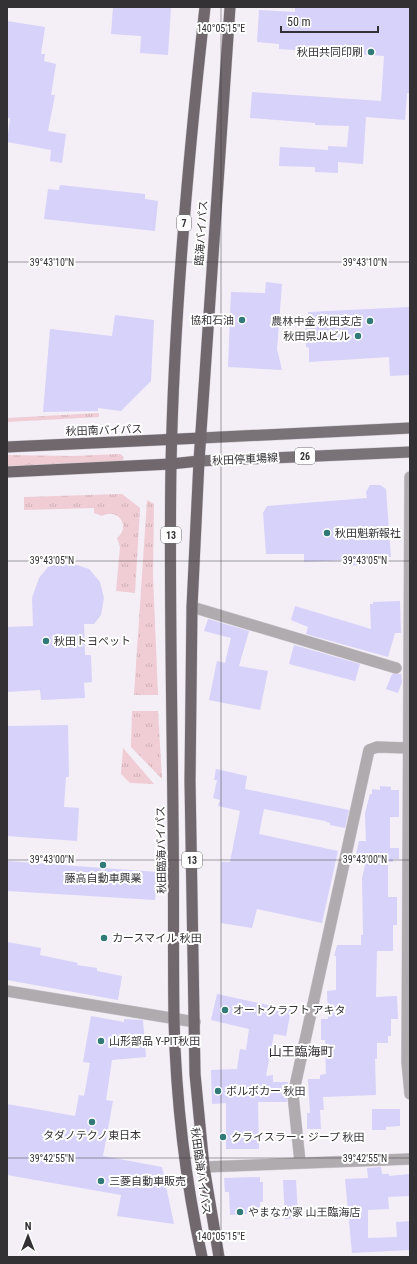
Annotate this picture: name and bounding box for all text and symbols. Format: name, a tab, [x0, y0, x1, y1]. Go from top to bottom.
scale bar	[281, 8, 378, 34]
text: 50 m	[287, 15, 311, 29]
text: 140°05'15"E	[197, 23, 245, 34]
place label: 秋田共同印刷	[297, 46, 363, 59]
marker: 秋田共同印刷	[366, 47, 376, 57]
street label: 臨海バイパス	[193, 200, 210, 266]
road number: 7	[177, 215, 191, 231]
text: 39°43'10"N	[30, 257, 74, 268]
text: 39°43'10"N	[343, 257, 387, 268]
place label: 協和石油	[190, 314, 234, 327]
marker: 協和石油	[237, 315, 247, 325]
place label: 農林中金 秋田支店	[271, 315, 362, 328]
marker: 農林中金 秋田支店	[365, 316, 375, 326]
place label: 秋田県JAビル	[283, 330, 350, 343]
marker: 秋田県JAビル	[353, 331, 363, 341]
street label: 秋田南バイパス	[65, 423, 143, 438]
road number: 26	[295, 448, 315, 464]
street label: 秋田停車場線	[212, 451, 278, 468]
road number: 13	[161, 527, 181, 543]
place label: 秋田魁新報社	[335, 527, 401, 540]
marker: 秋田魁新報社	[322, 528, 332, 538]
text: 39°43'05"N	[30, 555, 74, 566]
text: 39°43'05"N	[343, 555, 387, 566]
place label: 秋田トヨペット	[54, 635, 131, 648]
marker: 秋田トヨペット	[41, 636, 51, 646]
street label: 秋田臨海バイパス	[154, 806, 169, 894]
road number: 13	[182, 852, 202, 868]
text: 39°43'00"N	[30, 854, 74, 865]
text: 39°43'00"N	[343, 854, 387, 865]
marker: 藤高自動車興業	[98, 860, 108, 870]
place label: 藤高自動車興業	[65, 872, 142, 885]
place label: カースマイル 秋田	[112, 932, 202, 945]
marker: カースマイル 秋田	[99, 933, 109, 943]
place label: オートクラフト アキタ	[233, 1004, 346, 1017]
marker: オートクラフト アキタ	[220, 1005, 230, 1015]
place label: 山形部品 Y-PIT秋田	[109, 1035, 200, 1048]
marker: 山形部品 Y-PIT秋田	[96, 1036, 106, 1046]
district label: 山王臨海町	[268, 1044, 334, 1059]
place label: ボルボカー 秋田	[226, 1085, 306, 1098]
marker: ボルボカー 秋田	[213, 1086, 223, 1096]
marker: タダノテクノ東日本	[87, 1117, 97, 1127]
street label: 秋田臨海バイパス	[188, 1127, 213, 1215]
place label: タダノテクノ東日本	[43, 1129, 141, 1142]
place label: クライスラー・ジープ 秋田	[231, 1131, 365, 1144]
marker: クライスラー・ジープ 秋田	[218, 1132, 228, 1142]
text: 39°42'55"N	[30, 1153, 74, 1164]
text: 39°42'55"N	[343, 1153, 387, 1164]
place label: 三菱自動車販売	[109, 1175, 186, 1188]
marker: 三菱自動車販売	[96, 1176, 106, 1186]
place label: やまなか家 山王臨海店	[248, 1206, 361, 1219]
marker: やまなか家 山王臨海店	[235, 1207, 245, 1217]
north arrow	[8, 1216, 48, 1256]
text: N	[25, 1220, 32, 1233]
text: 140°05'15"E	[197, 1231, 245, 1242]

